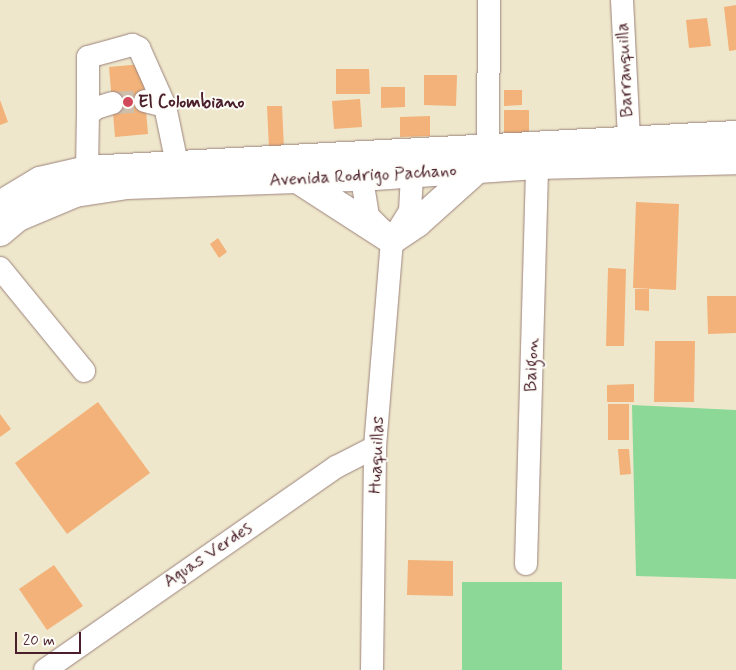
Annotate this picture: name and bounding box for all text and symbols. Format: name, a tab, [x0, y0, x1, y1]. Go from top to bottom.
street label: Barranquilla	[612, 22, 638, 118]
place label: El Colombiano	[138, 91, 249, 113]
marker: El Colombiano	[122, 96, 134, 108]
street label: Avenida Rodrigo Pachano	[269, 160, 457, 192]
street label: Baigon	[520, 338, 544, 392]
street label: Huaquillas	[365, 416, 389, 494]
street label: Aguas Verdes	[160, 518, 256, 592]
scale bar	[18, 622, 84, 654]
text: 20 m	[23, 631, 55, 651]

